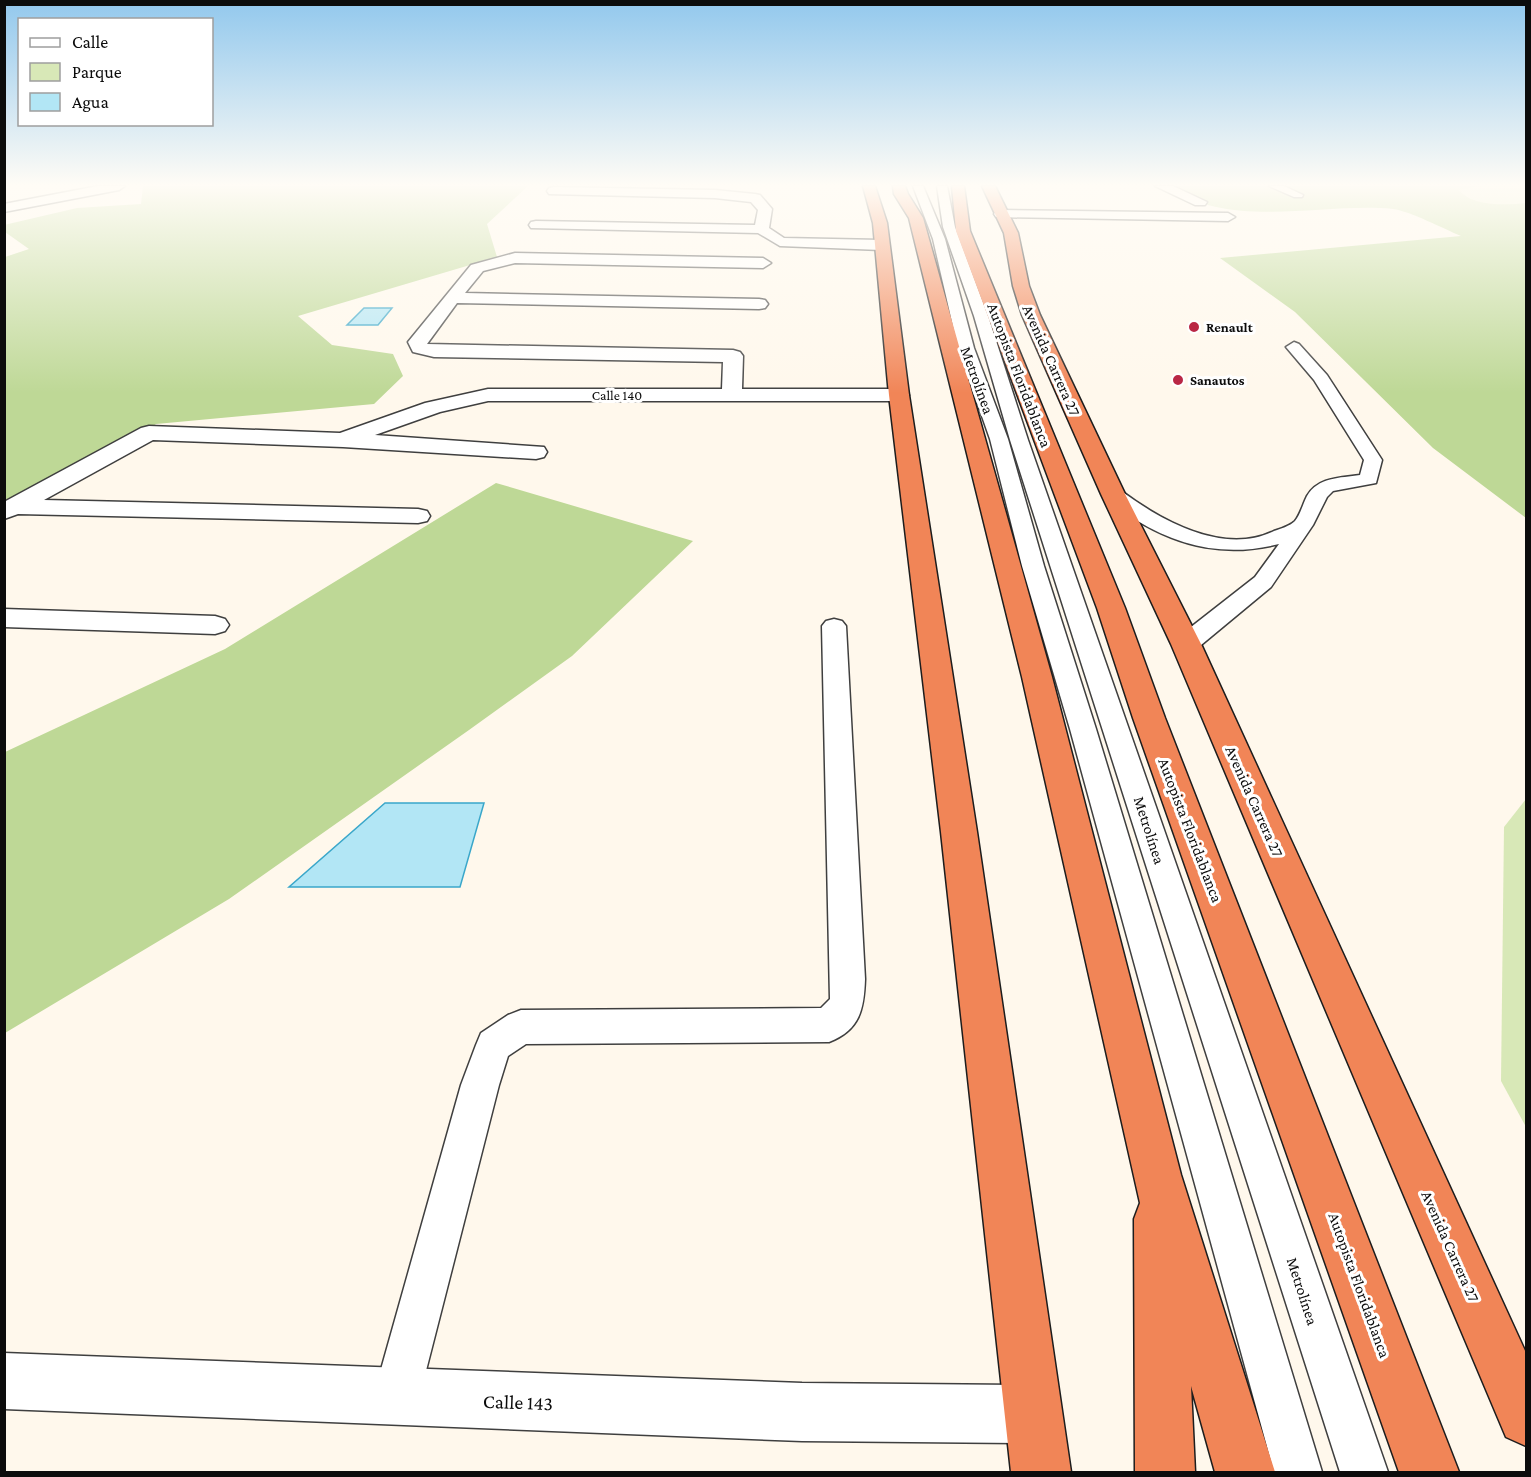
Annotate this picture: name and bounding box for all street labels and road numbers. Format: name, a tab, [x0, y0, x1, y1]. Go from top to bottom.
street label: Autopista Floridablanca	[983, 301, 1055, 451]
street label: Avenida Carrera 27	[1019, 302, 1084, 419]
street label: Metrolínea	[958, 344, 998, 417]
street label: Calle 140	[592, 387, 642, 403]
street label: Avenida Carrera 27	[1222, 743, 1287, 860]
street label: Autopista Floridablanca	[1154, 756, 1226, 906]
street label: Metrolínea	[1131, 794, 1169, 867]
street label: Avenida Carrera 27	[1418, 1188, 1483, 1305]
street label: Autopista Floridablanca	[1324, 1210, 1394, 1361]
street label: Metrolínea	[1284, 1255, 1322, 1328]
street label: Calle 143	[483, 1390, 553, 1414]

